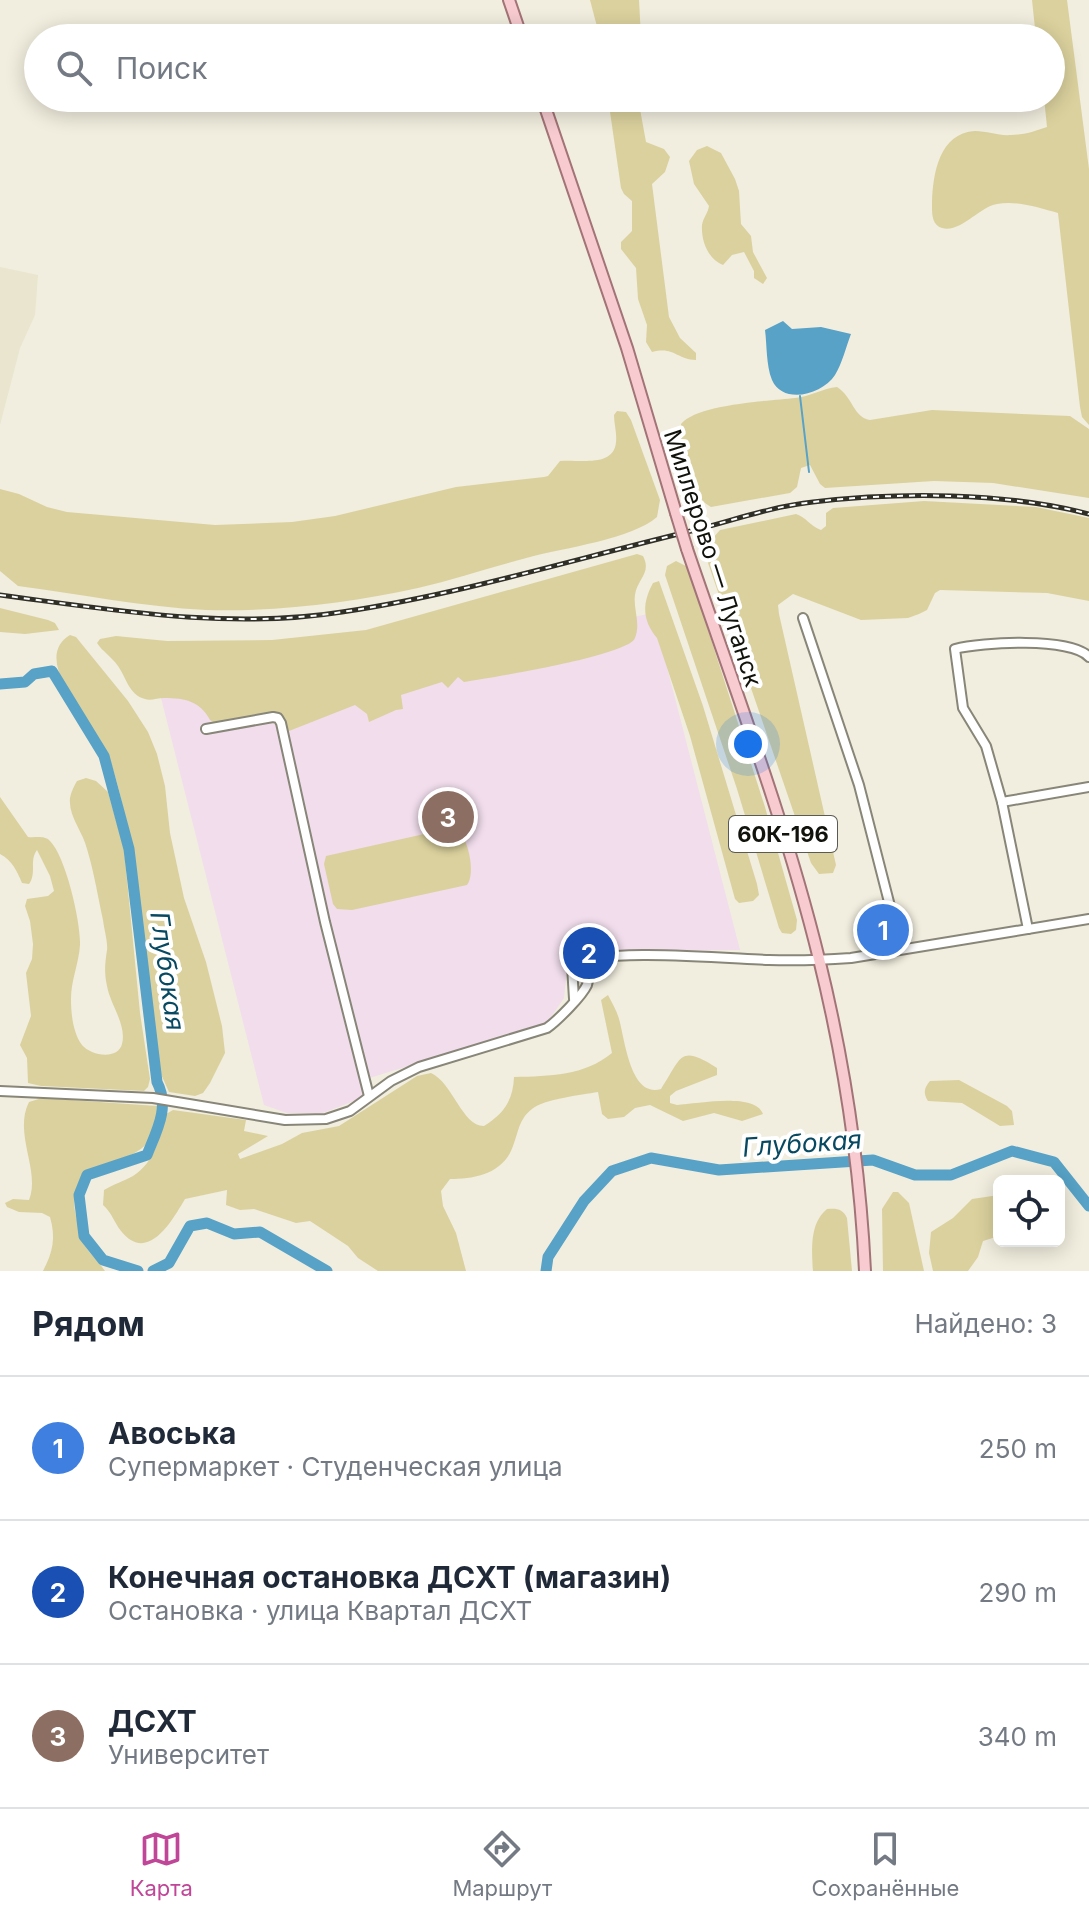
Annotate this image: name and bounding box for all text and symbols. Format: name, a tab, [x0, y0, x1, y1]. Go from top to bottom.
search box	[24, 24, 1065, 112]
icon: search	[52, 46, 96, 90]
text: Поиск	[116, 50, 207, 86]
street label: Миллерово — Луганск	[658, 426, 768, 690]
your location	[728, 724, 768, 764]
pin: 3	[422, 787, 474, 847]
road number: 60К-196	[729, 816, 837, 852]
pin: 1	[857, 900, 909, 960]
water label: Глубокая	[144, 910, 192, 1032]
pin: 2	[563, 923, 615, 983]
water label: Глубокая	[741, 1123, 863, 1163]
map controls	[993, 1175, 1065, 1247]
button: locate	[993, 1175, 1065, 1247]
text: Рядом	[32, 1303, 145, 1344]
text: Найдено: 3	[914, 1308, 1057, 1339]
text: Авоська	[108, 1415, 236, 1451]
text: 1	[52, 1433, 64, 1464]
text: 250 m	[979, 1433, 1057, 1464]
text: Супермаркет · Студенческая улица	[108, 1451, 563, 1482]
text: Конечная остановка ДСХТ (магазин)	[108, 1559, 671, 1595]
text: 2	[50, 1577, 66, 1608]
text: 290 m	[979, 1577, 1057, 1608]
text: Остановка · улица Квартал ДСХТ	[108, 1595, 532, 1626]
text: ДСХТ	[108, 1703, 197, 1739]
text: 3	[50, 1721, 66, 1752]
text: 340 m	[978, 1721, 1057, 1752]
text: Университет	[108, 1739, 269, 1770]
tab: Карта	[130, 1827, 193, 1901]
tab: Маршрут	[452, 1827, 552, 1901]
tab: Сохранённые	[812, 1827, 959, 1901]

